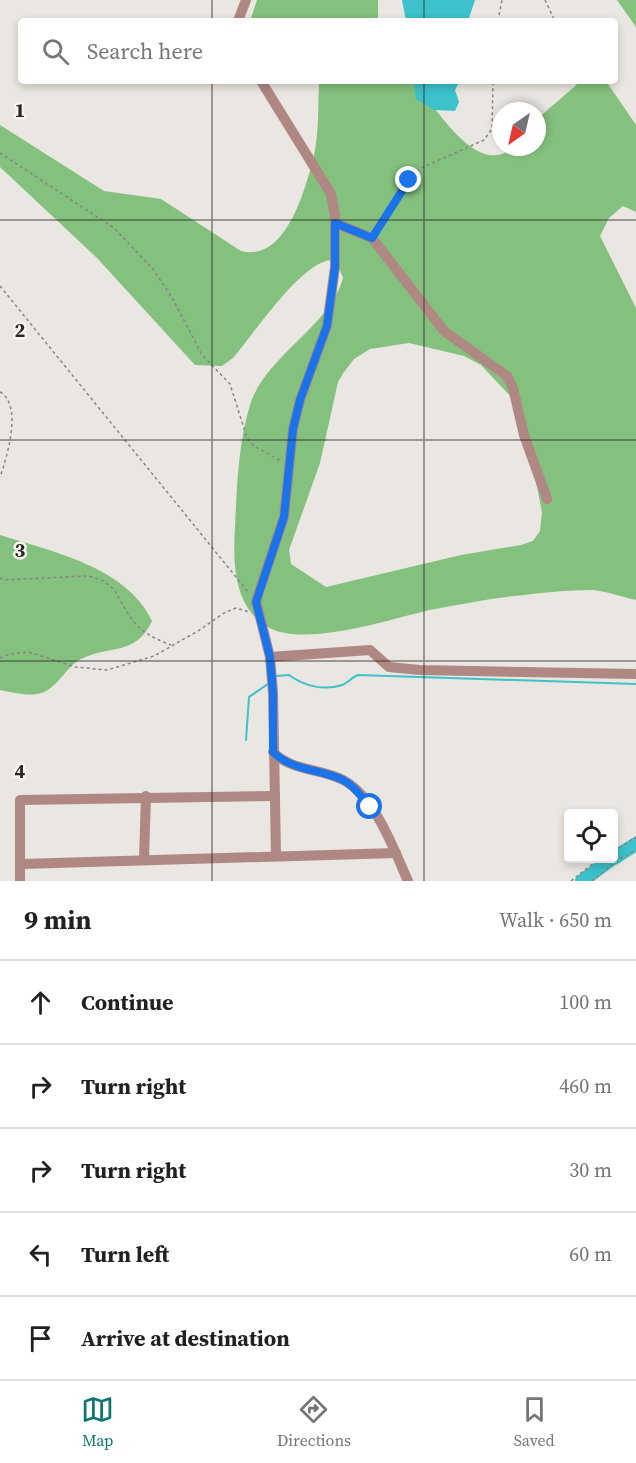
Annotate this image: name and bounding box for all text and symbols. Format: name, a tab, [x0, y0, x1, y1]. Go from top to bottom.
search box	[18, 18, 618, 84]
icon: search	[39, 35, 72, 68]
text: Search here	[87, 36, 203, 66]
text: 1	[15, 96, 25, 124]
north arrow	[492, 102, 546, 156]
route end	[395, 166, 421, 192]
text: 2	[15, 316, 26, 344]
text: 3	[15, 536, 26, 564]
text: 4	[15, 757, 26, 785]
route start	[356, 793, 382, 819]
map controls	[564, 809, 618, 863]
button: locate	[564, 809, 618, 863]
text: 9 min	[24, 902, 91, 938]
text: Walk · 650 m	[499, 906, 612, 934]
icon: ahead	[24, 986, 57, 1019]
text: Continue	[81, 987, 174, 1017]
text: 100 m	[559, 988, 612, 1016]
icon: right	[24, 1070, 57, 1103]
text: Turn right	[81, 1071, 186, 1101]
text: 460 m	[559, 1072, 612, 1100]
icon: right	[24, 1154, 57, 1187]
text: Turn right	[81, 1155, 186, 1185]
text: 30 m	[569, 1156, 612, 1184]
icon: left	[24, 1238, 57, 1271]
text: Turn left	[81, 1239, 169, 1269]
text: 60 m	[569, 1240, 612, 1268]
icon: arrive	[24, 1322, 57, 1355]
text: Arrive at destination	[81, 1323, 290, 1353]
tab: Map	[81, 1393, 114, 1451]
tab: Directions	[277, 1393, 351, 1451]
tab: Saved	[514, 1393, 555, 1451]

